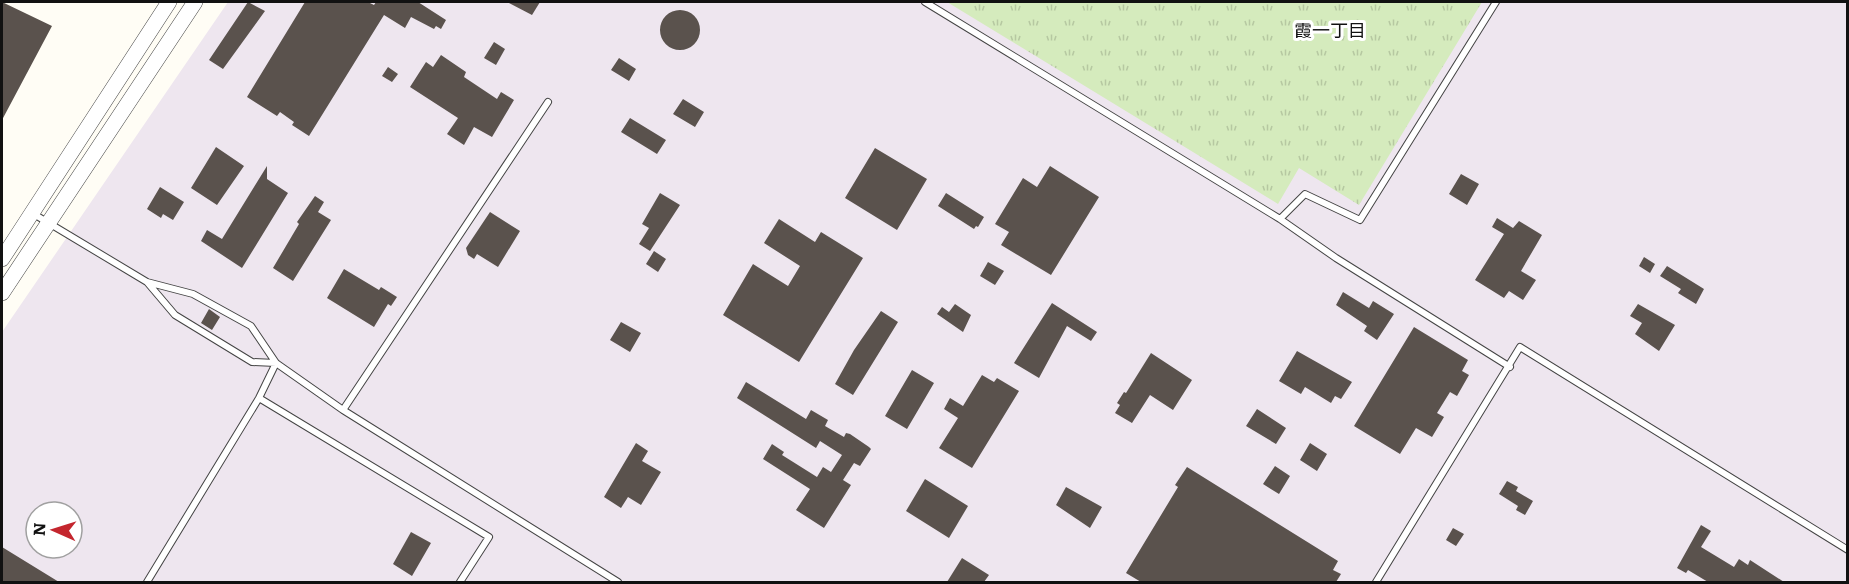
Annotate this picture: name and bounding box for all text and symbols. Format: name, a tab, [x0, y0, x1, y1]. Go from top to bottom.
district label: 霞一丁目	[1294, 16, 1366, 43]
north arrow	[24, 500, 84, 560]
text: N	[26, 522, 50, 537]

